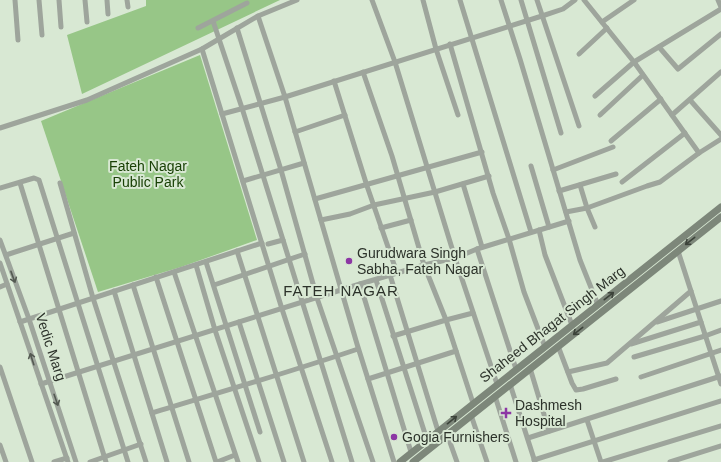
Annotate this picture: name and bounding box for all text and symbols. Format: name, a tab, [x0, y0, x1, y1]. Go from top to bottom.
park label: Fateh Nagar Public Park	[109, 158, 187, 190]
one-way arrow	[685, 237, 696, 245]
place label: Gurudwara Singh Sabha, Fateh Nagar	[357, 245, 483, 277]
marker: Gurudwara Singh Sabha, Fateh Nagar	[344, 256, 354, 266]
street label: Shaheed Bhagat Singh Marg	[476, 262, 628, 386]
one-way arrow	[10, 270, 18, 282]
district label: FATEH NAGAR	[283, 282, 399, 299]
one-way arrow	[604, 292, 615, 300]
street label: Vedic Marg	[33, 311, 69, 383]
one-way arrow	[572, 326, 583, 335]
one-way arrow	[28, 353, 36, 365]
one-way arrow	[52, 393, 60, 405]
place label: Dashmesh Hospital	[515, 397, 582, 429]
marker: Dashmesh Hospital	[500, 407, 512, 419]
one-way arrow	[447, 415, 457, 424]
place label: Gogia Furnishers	[402, 429, 509, 445]
marker: Gogia Furnishers	[389, 432, 399, 442]

